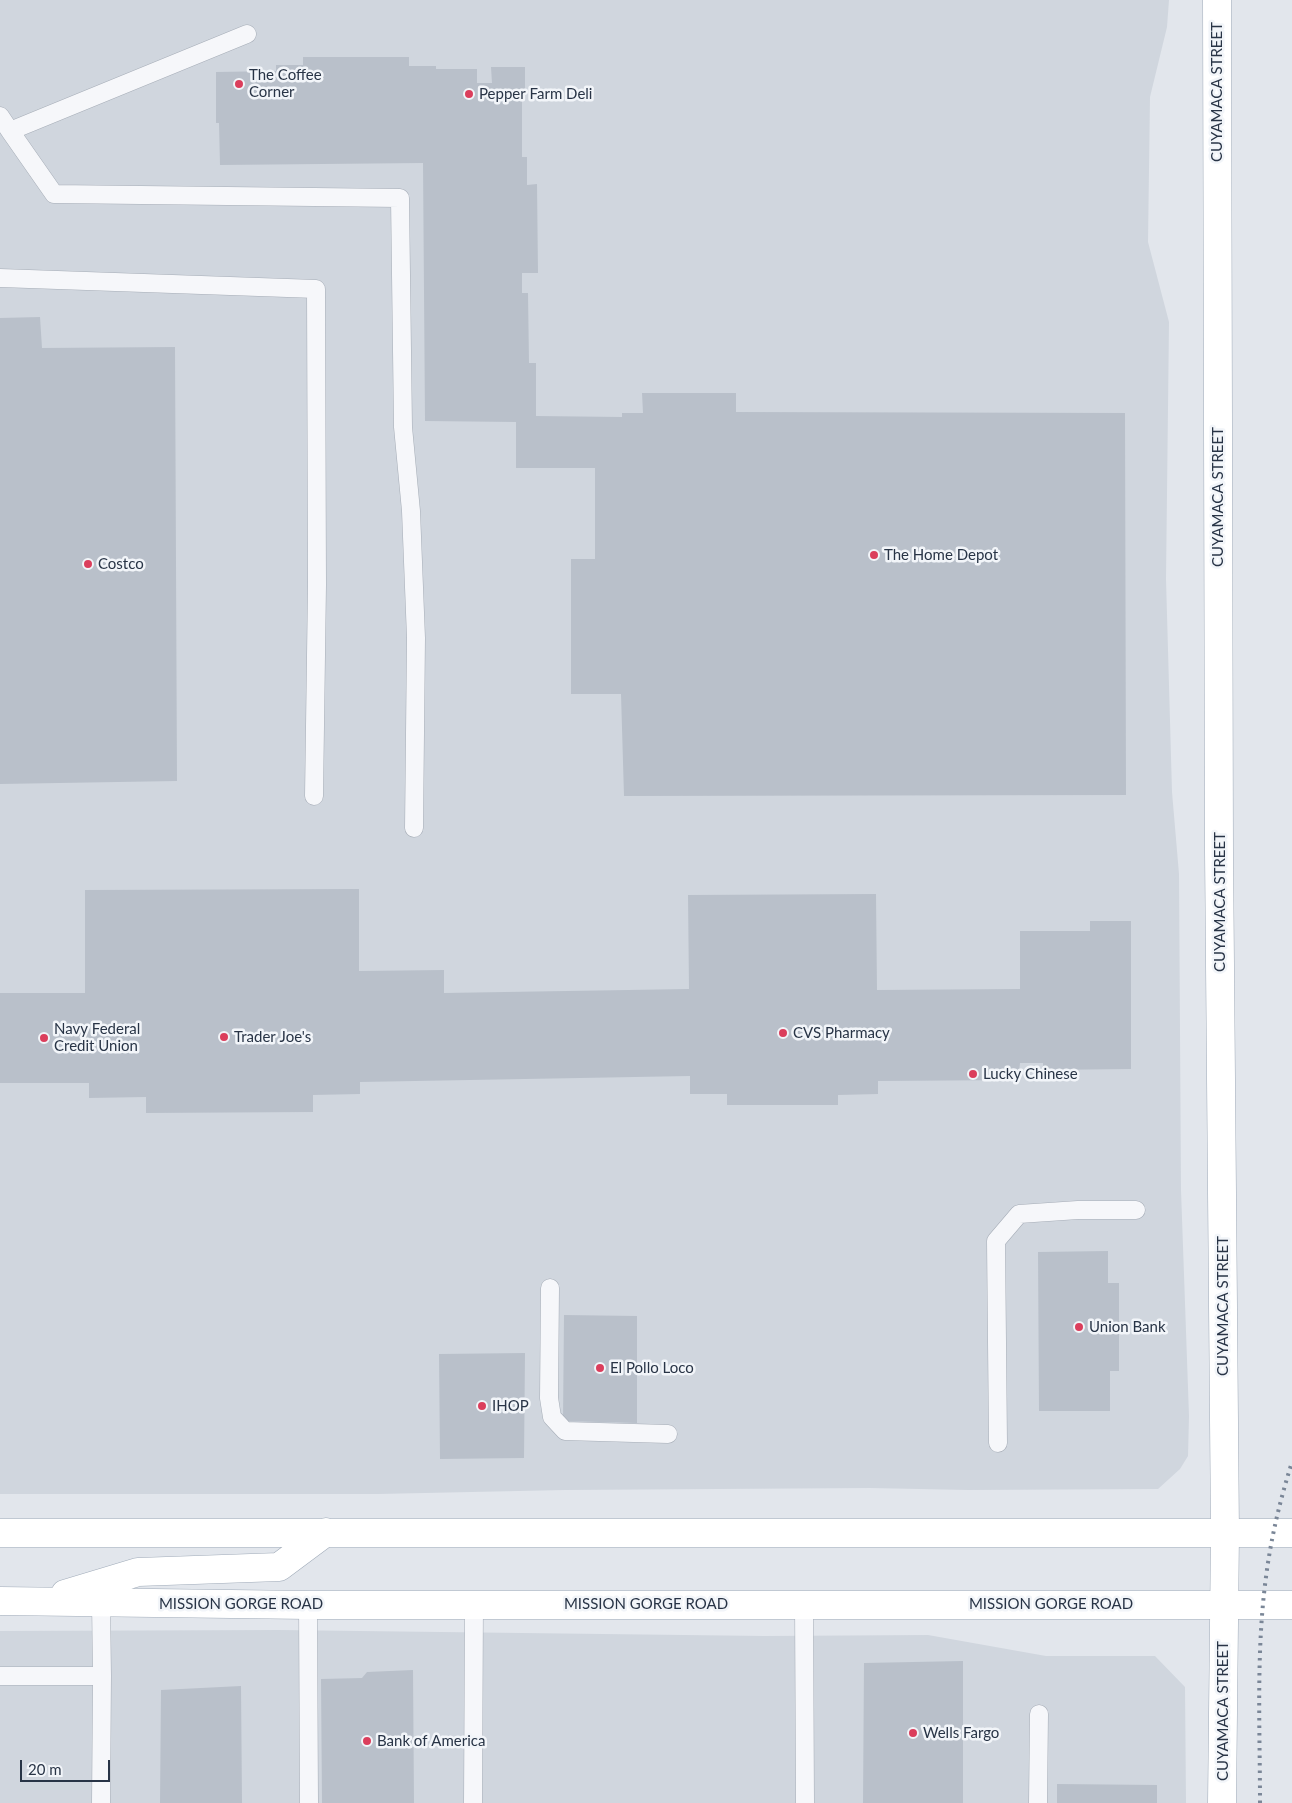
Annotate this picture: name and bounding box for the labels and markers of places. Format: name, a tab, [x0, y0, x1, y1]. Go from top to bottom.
place label: The Coffee Corner	[249, 66, 322, 101]
marker: The Coffee Corner	[233, 78, 245, 90]
place label: Pepper Farm Deli	[479, 85, 592, 103]
marker: Pepper Farm Deli	[463, 88, 475, 100]
place label: The Home Depot	[884, 546, 998, 564]
marker: The Home Depot	[868, 549, 880, 561]
place label: Costco	[98, 555, 144, 573]
marker: Costco	[82, 558, 94, 570]
place label: Navy Federal Credit Union	[54, 1020, 140, 1055]
place label: CVS Pharmacy	[793, 1024, 890, 1042]
marker: CVS Pharmacy	[777, 1027, 789, 1039]
place label: Trader Joe's	[234, 1028, 311, 1046]
marker: Trader Joe's	[218, 1031, 230, 1043]
marker: Navy Federal Credit Union	[38, 1032, 50, 1044]
place label: Lucky Chinese	[983, 1065, 1078, 1083]
marker: Lucky Chinese	[967, 1068, 979, 1080]
place label: Union Bank	[1089, 1318, 1166, 1336]
marker: Union Bank	[1073, 1321, 1085, 1333]
place label: El Pollo Loco	[610, 1359, 694, 1377]
marker: El Pollo Loco	[594, 1362, 606, 1374]
place label: IHOP	[492, 1397, 529, 1415]
marker: IHOP	[476, 1400, 488, 1412]
place label: Wells Fargo	[923, 1724, 999, 1742]
marker: Wells Fargo	[907, 1727, 919, 1739]
place label: Bank of America	[377, 1732, 485, 1750]
marker: Bank of America	[361, 1735, 373, 1747]

